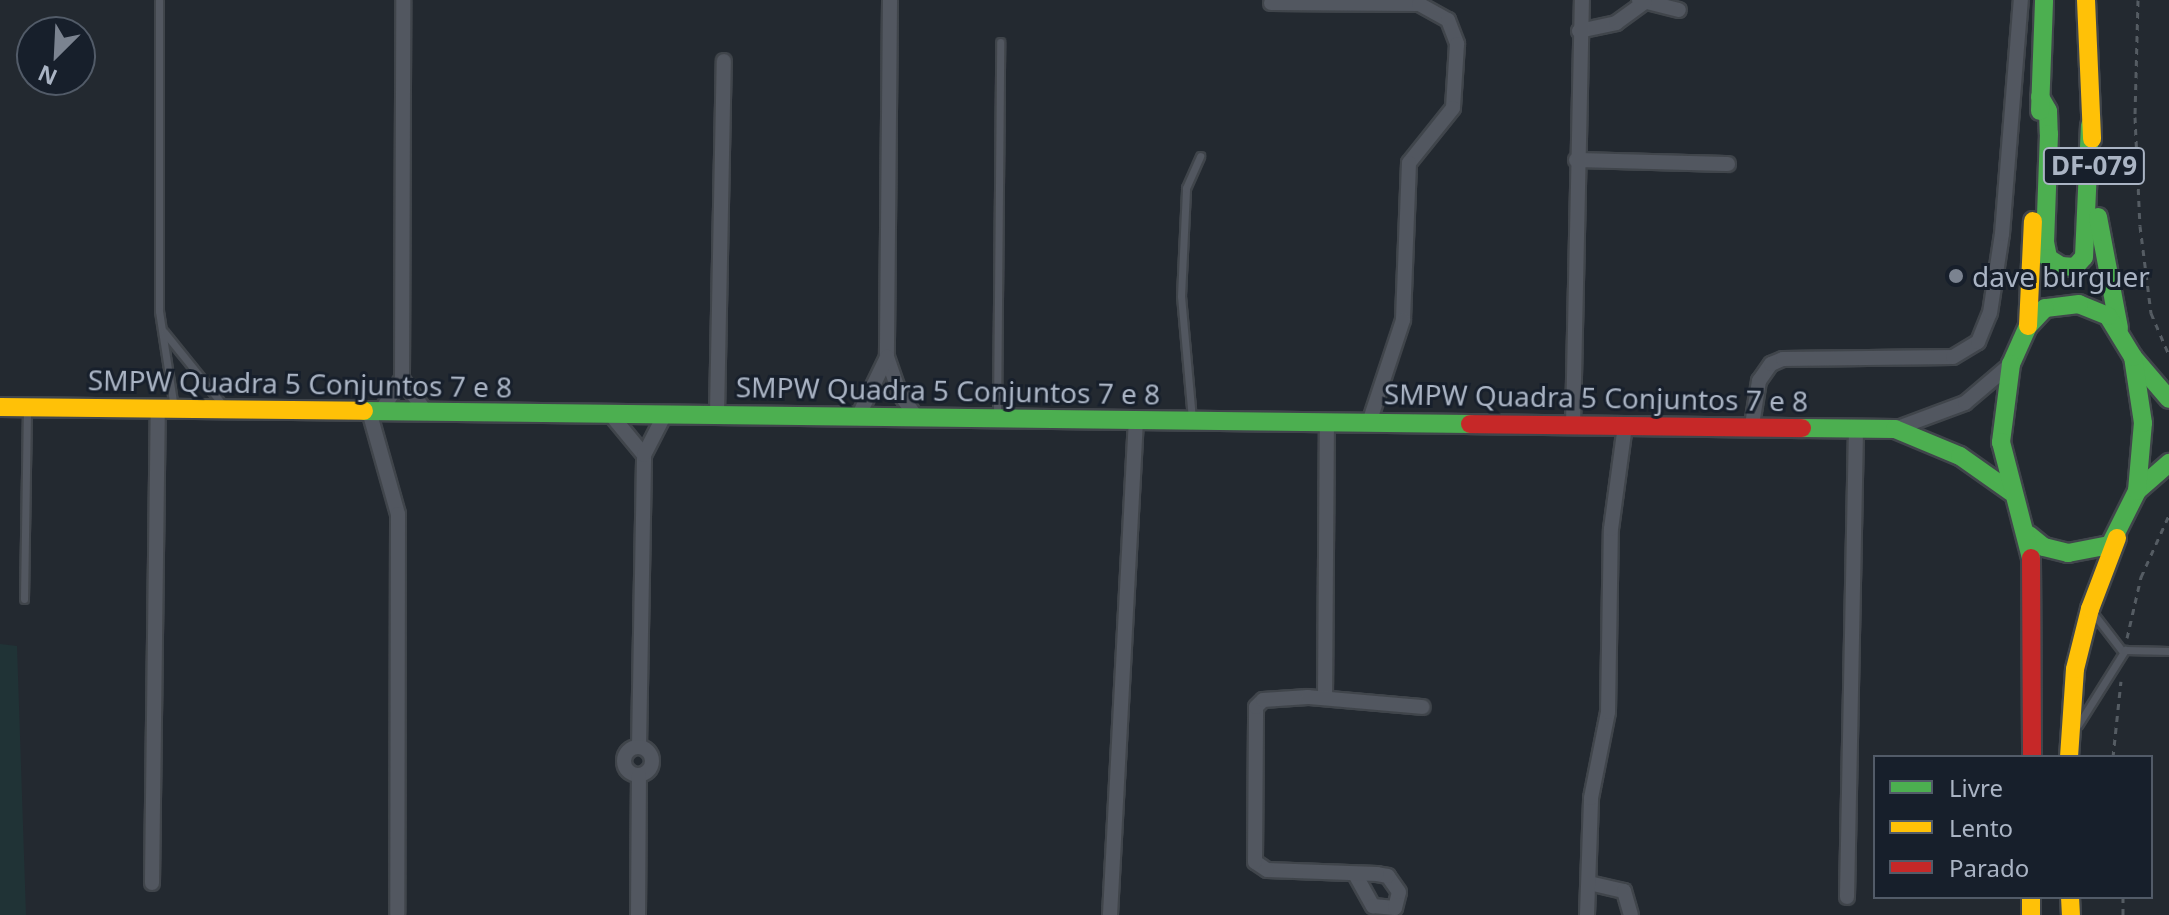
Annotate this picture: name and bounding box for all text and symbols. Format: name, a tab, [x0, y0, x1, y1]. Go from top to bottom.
north arrow	[16, 16, 96, 96]
text: N	[33, 59, 61, 93]
road number: DF-079	[2042, 144, 2146, 188]
place label: dave burguer	[1972, 259, 2150, 293]
marker: dave burguer	[1947, 267, 1965, 285]
street label: SMPW Quadra 5 Conjuntos 7 e 8	[88, 362, 512, 404]
street label: SMPW Quadra 5 Conjuntos 7 e 8	[736, 369, 1160, 411]
street label: SMPW Quadra 5 Conjuntos 7 e 8	[1384, 376, 1808, 418]
legend	[1873, 755, 2153, 899]
text: Livre	[1949, 771, 2003, 804]
text: Lento	[1949, 811, 2013, 844]
text: Parado	[1949, 851, 2029, 884]

